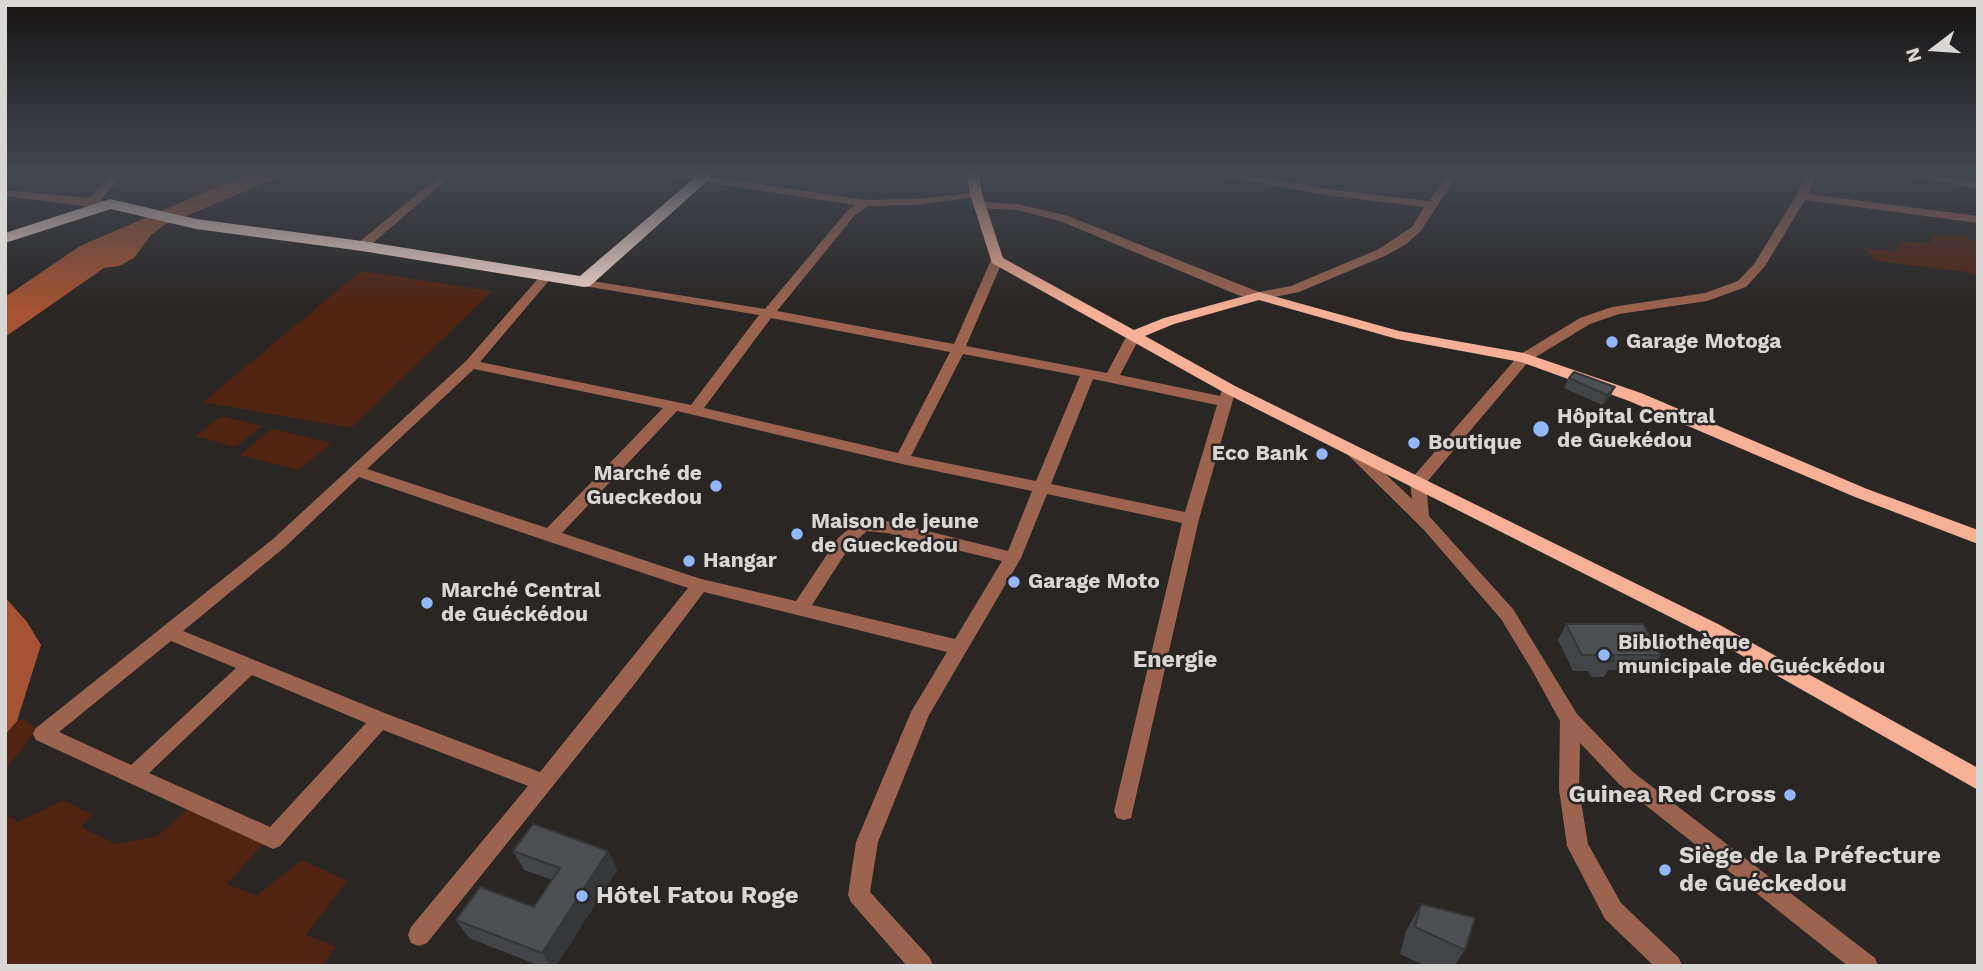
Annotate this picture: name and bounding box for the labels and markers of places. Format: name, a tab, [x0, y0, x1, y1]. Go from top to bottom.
place label: Garage Motoga	[1626, 329, 1782, 355]
marker: Garage Motoga	[1604, 334, 1620, 350]
place label: Hôpital Central de Guekédou	[1557, 404, 1715, 454]
marker: Hôpital Central de Guekédou	[1531, 419, 1551, 439]
place label: Boutique	[1428, 430, 1522, 456]
marker: Boutique	[1406, 435, 1422, 451]
place label: Eco Bank	[1212, 441, 1308, 467]
marker: Eco Bank	[1314, 446, 1330, 462]
place label: Marché de Gueckedou	[586, 461, 702, 511]
marker: Marché de Gueckedou	[708, 478, 724, 494]
place label: Maison de jeune de Gueckedou	[811, 509, 979, 559]
marker: Maison de jeune de Gueckedou	[789, 526, 805, 542]
place label: Hangar	[703, 548, 777, 574]
marker: Hangar	[681, 553, 697, 569]
place label: Garage Moto	[1028, 569, 1160, 595]
marker: Garage Moto	[1006, 574, 1022, 590]
place label: Marché Central de Guéckédou	[441, 578, 601, 628]
marker: Marché Central de Guéckédou	[419, 595, 435, 611]
place label: Bibliothèque municipale de Guéckédou	[1618, 630, 1885, 680]
marker: Bibliothèque municipale de Guéckédou	[1596, 647, 1612, 663]
place label: Guinea Red Cross	[1569, 781, 1776, 809]
marker: Guinea Red Cross	[1782, 787, 1798, 803]
place label: Siège de la Préfecture de Guéckedou	[1679, 842, 1941, 898]
marker: Siège de la Préfecture de Guéckedou	[1657, 862, 1673, 878]
place label: Hôtel Fatou Roge	[596, 882, 799, 910]
marker: Hôtel Fatou Roge	[574, 888, 590, 904]

